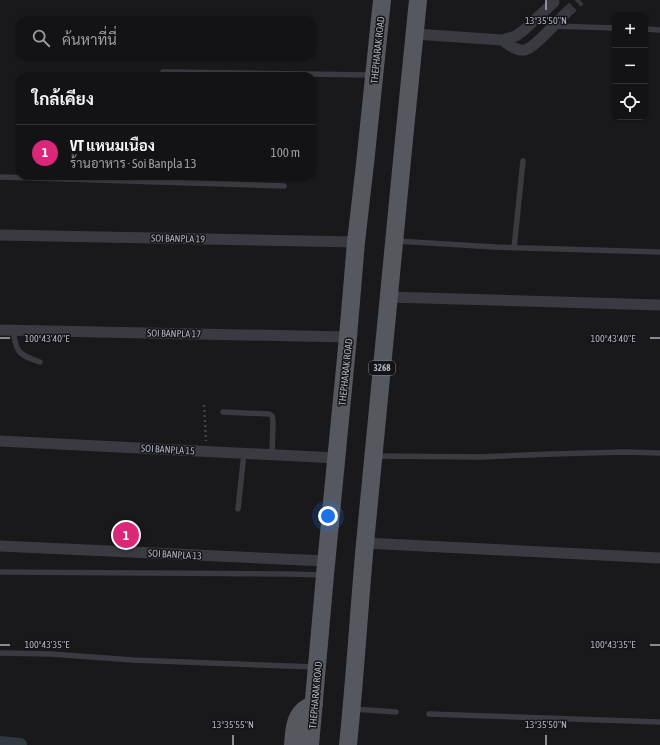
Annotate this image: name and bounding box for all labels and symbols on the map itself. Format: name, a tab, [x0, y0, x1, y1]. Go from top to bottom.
text: 13°35'50"N	[525, 15, 567, 26]
street label: THEPHARAK ROAD	[369, 16, 387, 84]
street label: SOI BANPLA 19	[151, 233, 205, 244]
street label: SOI BANPLA 17	[147, 328, 201, 339]
text: 100°43'40"E	[25, 333, 70, 344]
text: 100°43'40"E	[591, 333, 636, 344]
street label: THEPHARAK ROAD	[337, 338, 355, 406]
road number: 3268	[369, 361, 395, 375]
street label: SOI BANPLA 15	[141, 443, 195, 456]
your location	[318, 506, 338, 526]
pin: 1	[113, 520, 139, 550]
street label: SOI BANPLA 13	[148, 548, 202, 561]
text: 100°43'35"E	[25, 639, 70, 650]
text: 100°43'35"E	[591, 639, 636, 650]
street label: THEPHARAK ROAD	[307, 661, 324, 729]
text: 13°35'55"N	[212, 719, 254, 730]
text: 13°35'50"N	[525, 719, 567, 730]

